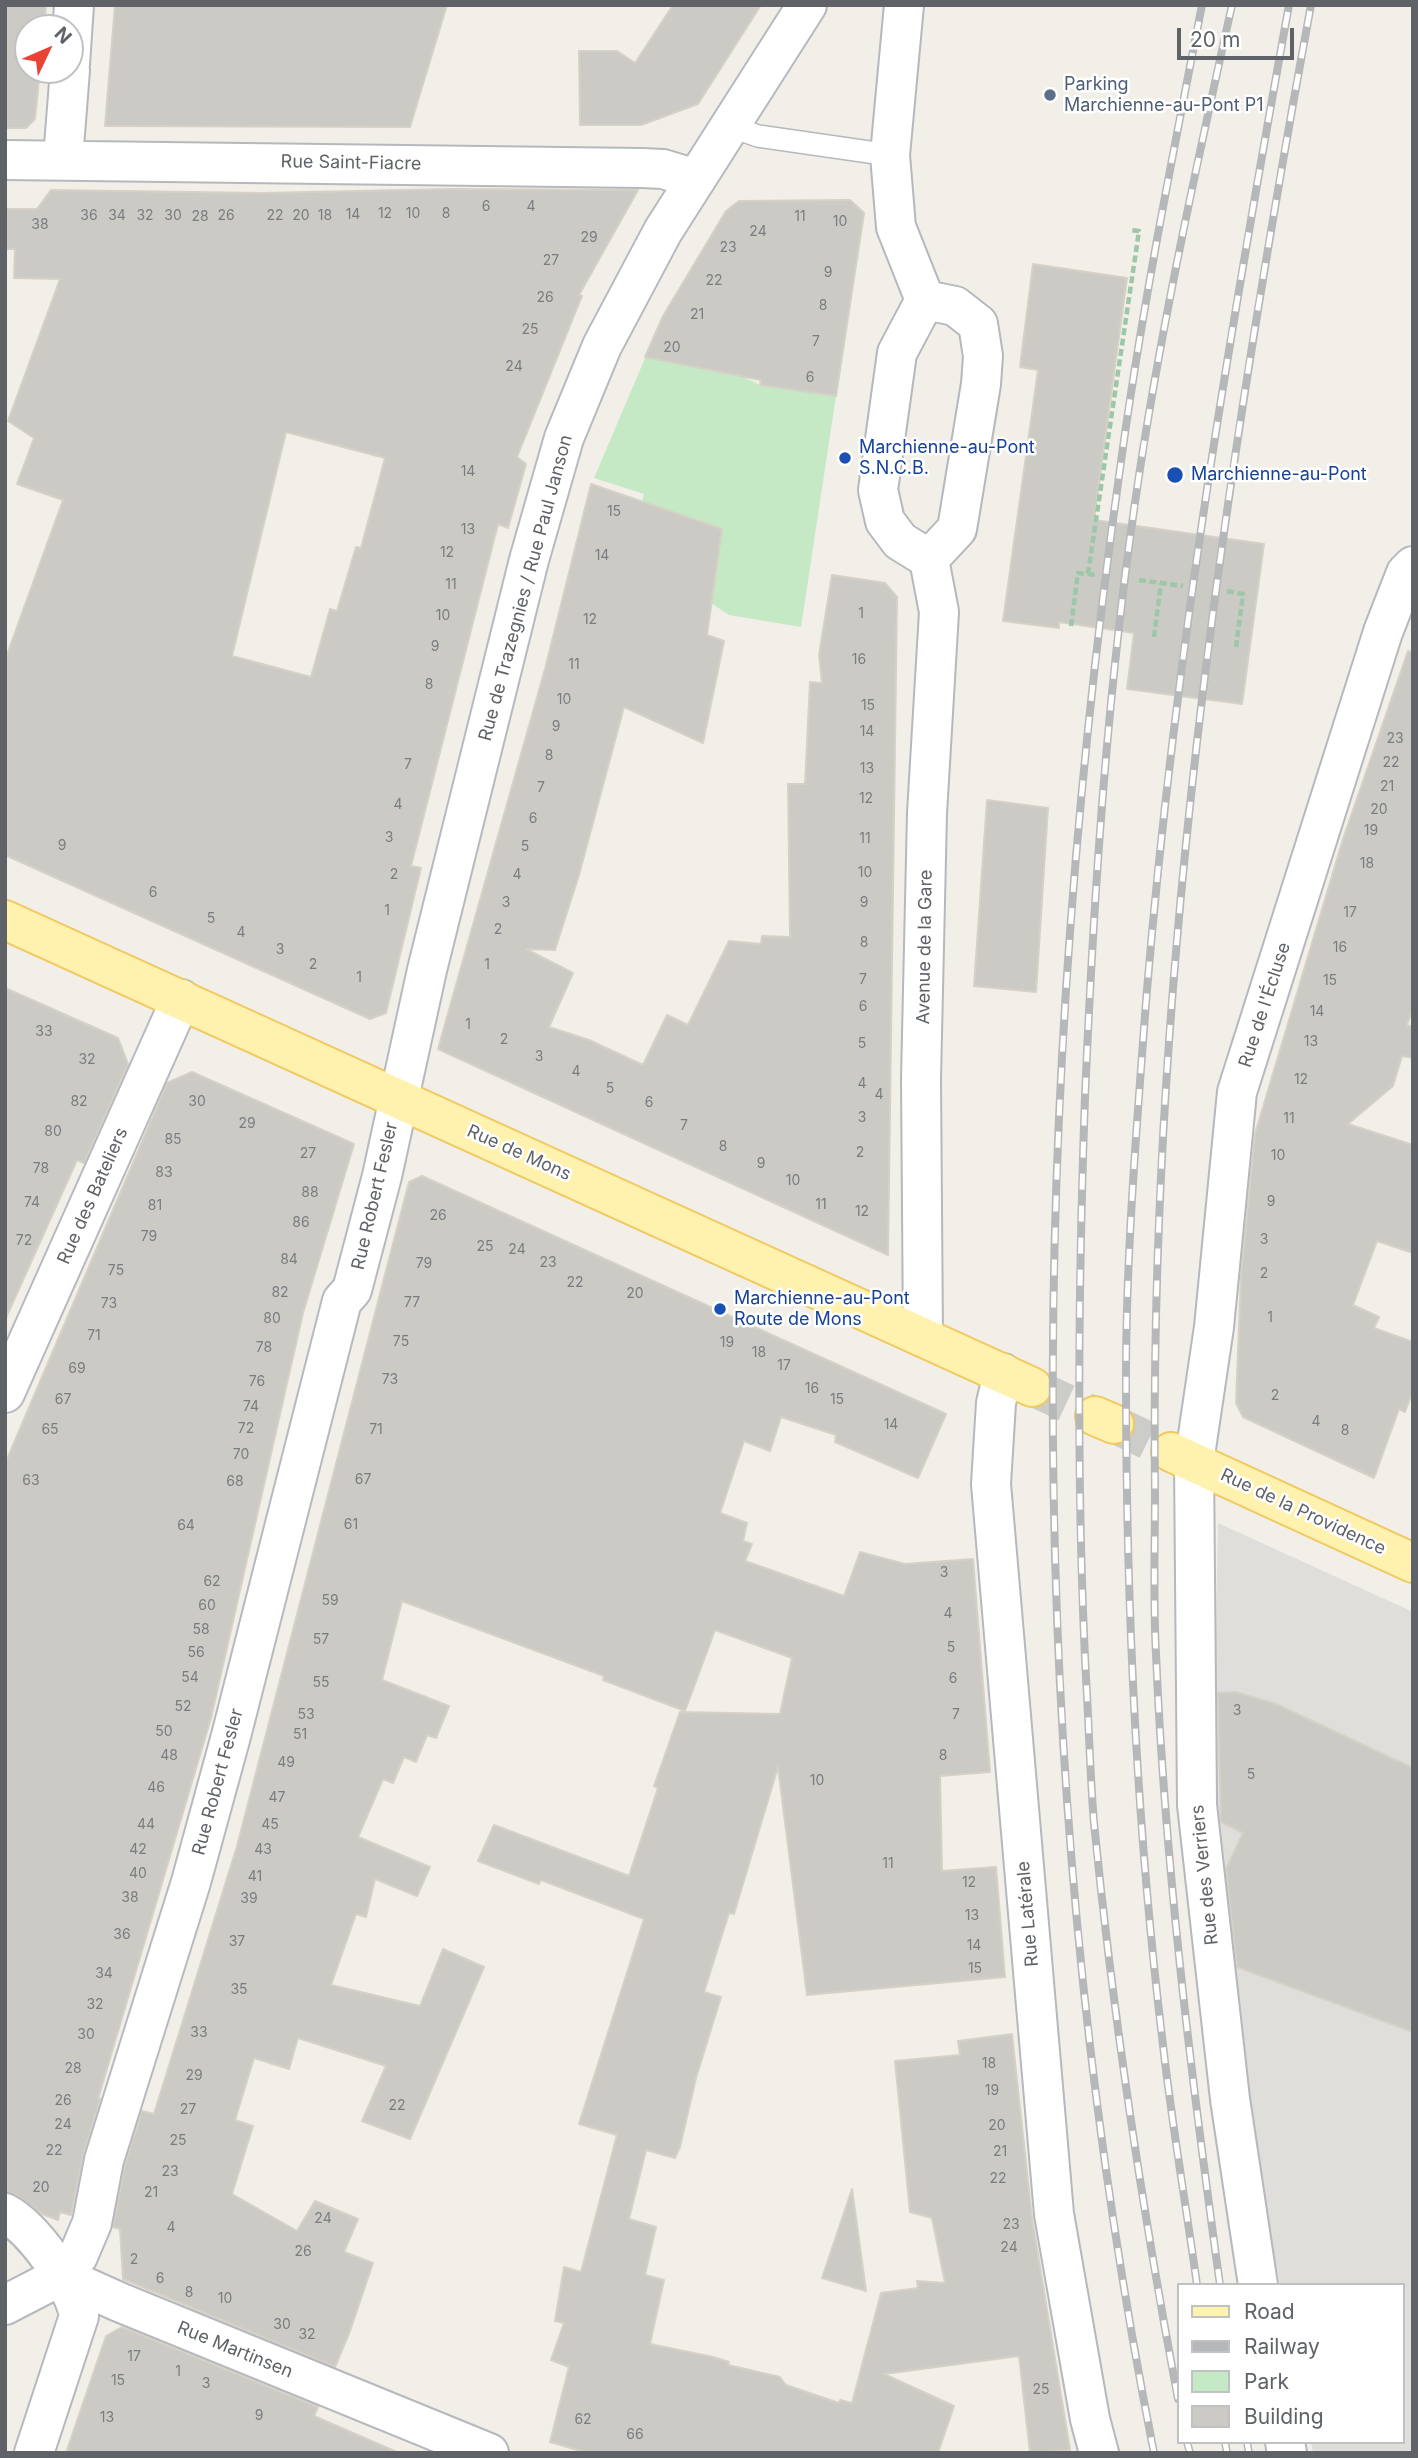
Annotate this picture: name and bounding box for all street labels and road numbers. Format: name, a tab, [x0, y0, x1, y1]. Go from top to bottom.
street label: Rue Saint-Fiacre	[281, 151, 421, 175]
street label: Rue de Trazegnies / Rue Paul Janson	[475, 433, 577, 743]
street label: Avenue de la Gare	[913, 869, 937, 1025]
street label: Rue de l'Écluse	[1235, 940, 1295, 1070]
street label: Rue Robert Fesler	[347, 1120, 403, 1272]
street label: Rue de Mons	[464, 1120, 574, 1186]
street label: Rue des Bateliers	[53, 1124, 133, 1268]
street label: Rue de la Providence	[1217, 1464, 1389, 1560]
street label: Rue Robert Fesler	[188, 1706, 248, 1858]
street label: Rue des Verriers	[1187, 1804, 1223, 1946]
street label: Rue Latérale	[1013, 1860, 1043, 1968]
street label: Rue Martinsen	[174, 2317, 296, 2383]

